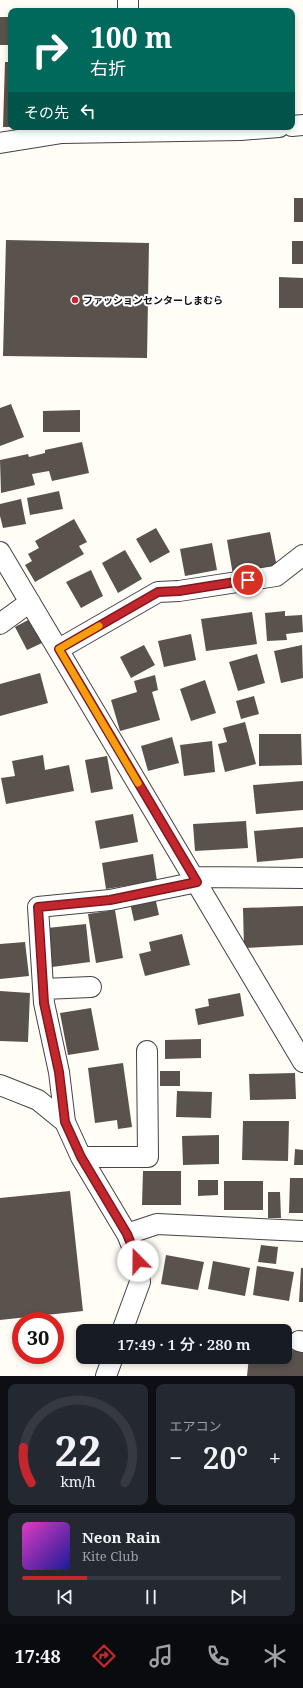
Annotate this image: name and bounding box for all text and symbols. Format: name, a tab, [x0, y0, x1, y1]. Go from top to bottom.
text: 100 m	[90, 18, 172, 56]
icon: right	[24, 24, 76, 76]
text: 右折	[90, 56, 126, 80]
icon: left	[77, 100, 99, 122]
text: その先	[24, 102, 69, 122]
place label: ファッションセンターしまむら	[83, 293, 223, 307]
marker: ファッションセンターしまむら	[70, 295, 80, 305]
pin	[231, 563, 265, 597]
icon: arrive	[237, 569, 259, 591]
position arrow	[117, 1240, 159, 1282]
speed limit sign: 30	[12, 1312, 64, 1364]
text: 17:49 · 1 分 · 280 m	[117, 1334, 251, 1354]
text: エアコン	[170, 1417, 222, 1435]
text: 22	[54, 1421, 101, 1477]
text: 20°	[203, 1437, 248, 1478]
text: −	[170, 1442, 182, 1472]
text: +	[269, 1442, 281, 1472]
text: km/h	[60, 1471, 95, 1490]
text: Neon Rain	[82, 1527, 160, 1547]
text: Kite Club	[82, 1547, 138, 1565]
icon: previous	[54, 1586, 76, 1608]
icon: pause	[140, 1586, 162, 1608]
icon: next	[227, 1586, 249, 1608]
icon: directions	[90, 1642, 118, 1670]
icon: music	[147, 1642, 175, 1670]
icon: phone	[204, 1642, 232, 1670]
icon: climate	[261, 1642, 289, 1670]
text: 17:48	[14, 1644, 61, 1668]

